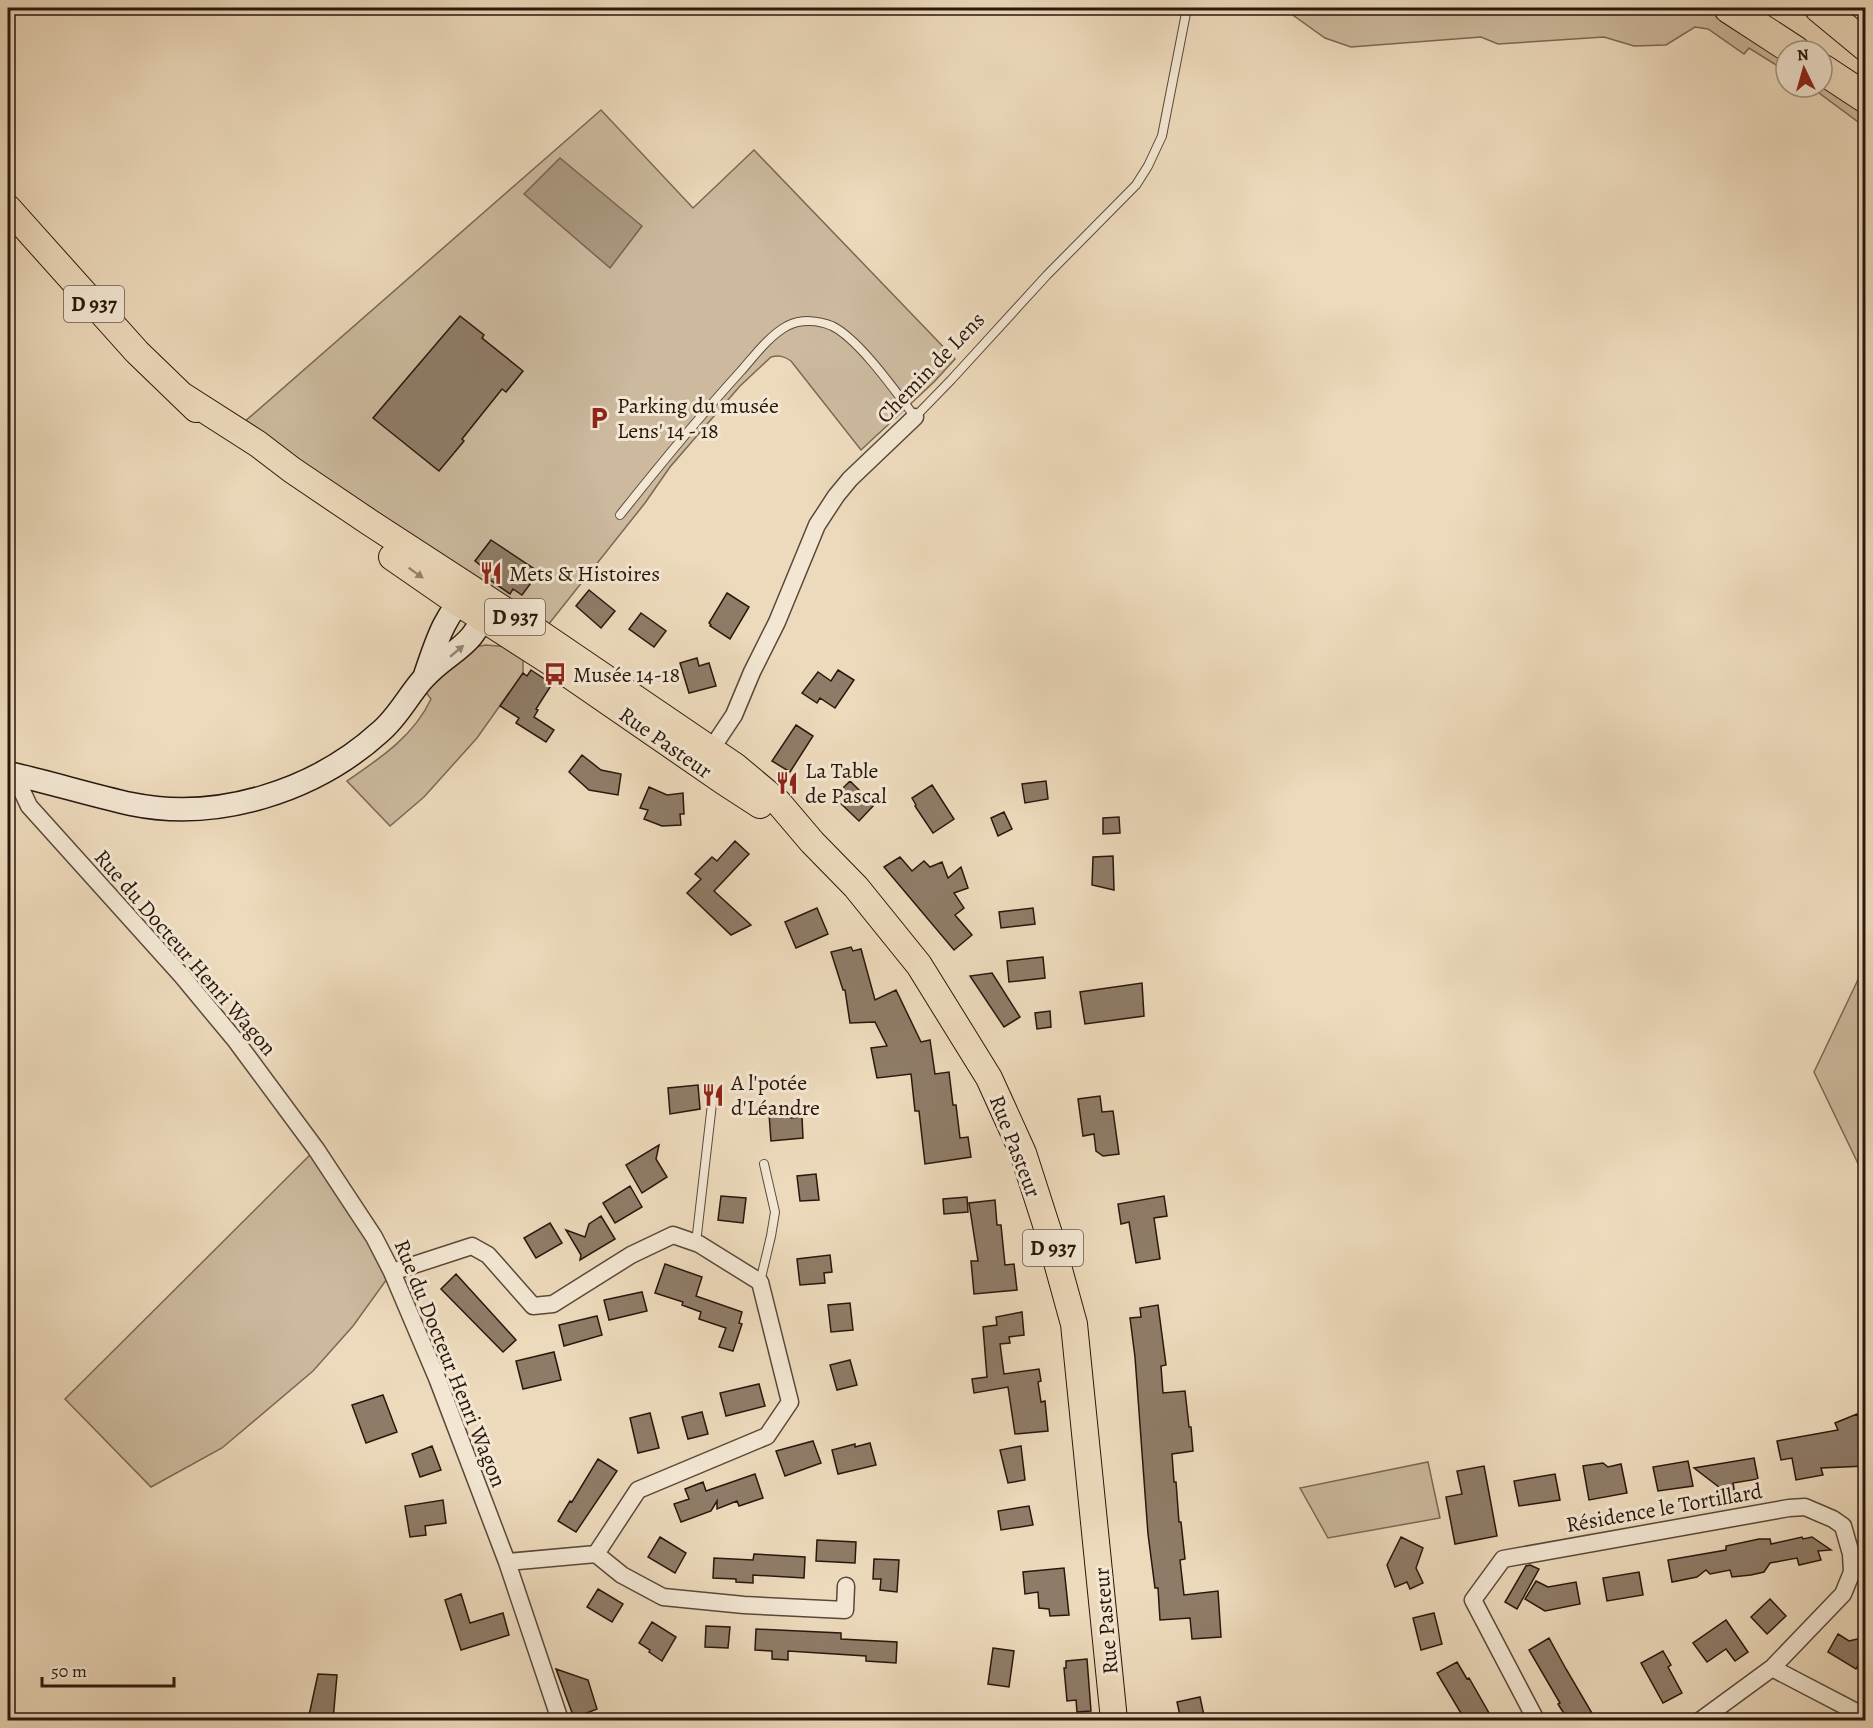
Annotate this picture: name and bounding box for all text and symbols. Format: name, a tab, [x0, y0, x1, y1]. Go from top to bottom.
north arrow	[1774, 39, 1834, 99]
text: N	[1796, 44, 1810, 67]
road number: D 937	[64, 286, 124, 322]
street label: Chemin de Lens	[870, 305, 992, 430]
place label: Parking du musée Lens' 14 - 18	[617, 391, 779, 446]
parking icon: Parking du musée Lens' 14 - 18	[586, 405, 612, 431]
place label: Mets & Histoires	[509, 559, 660, 589]
restaurant icon: Mets & Histoires	[478, 560, 504, 586]
one-way arrow	[408, 567, 424, 578]
road number: D 937	[485, 599, 545, 635]
one-way arrow	[449, 645, 464, 658]
place label: Musée 14-18	[573, 660, 680, 690]
bus stop icon: Musée 14-18	[542, 661, 568, 687]
street label: Rue Pasteur	[613, 700, 718, 786]
place label: La Table de Pascal	[805, 756, 887, 811]
restaurant icon: La Table de Pascal	[774, 770, 800, 796]
street label: Rue du Docteur Henri Wagon	[87, 843, 283, 1062]
place label: A l'potée d'Léandre	[730, 1068, 820, 1123]
restaurant icon: A l'potée d'Léandre	[700, 1082, 726, 1108]
street label: Rue Pasteur	[982, 1091, 1048, 1202]
road number: D 937	[1023, 1230, 1083, 1266]
street label: Rue du Docteur Henri Wagon	[387, 1235, 514, 1492]
street label: Résidence le Tortillard	[1564, 1476, 1765, 1540]
street label: Rue Pasteur	[1086, 1566, 1126, 1676]
scale bar	[42, 1650, 174, 1688]
text: 50 m	[51, 1659, 87, 1683]

